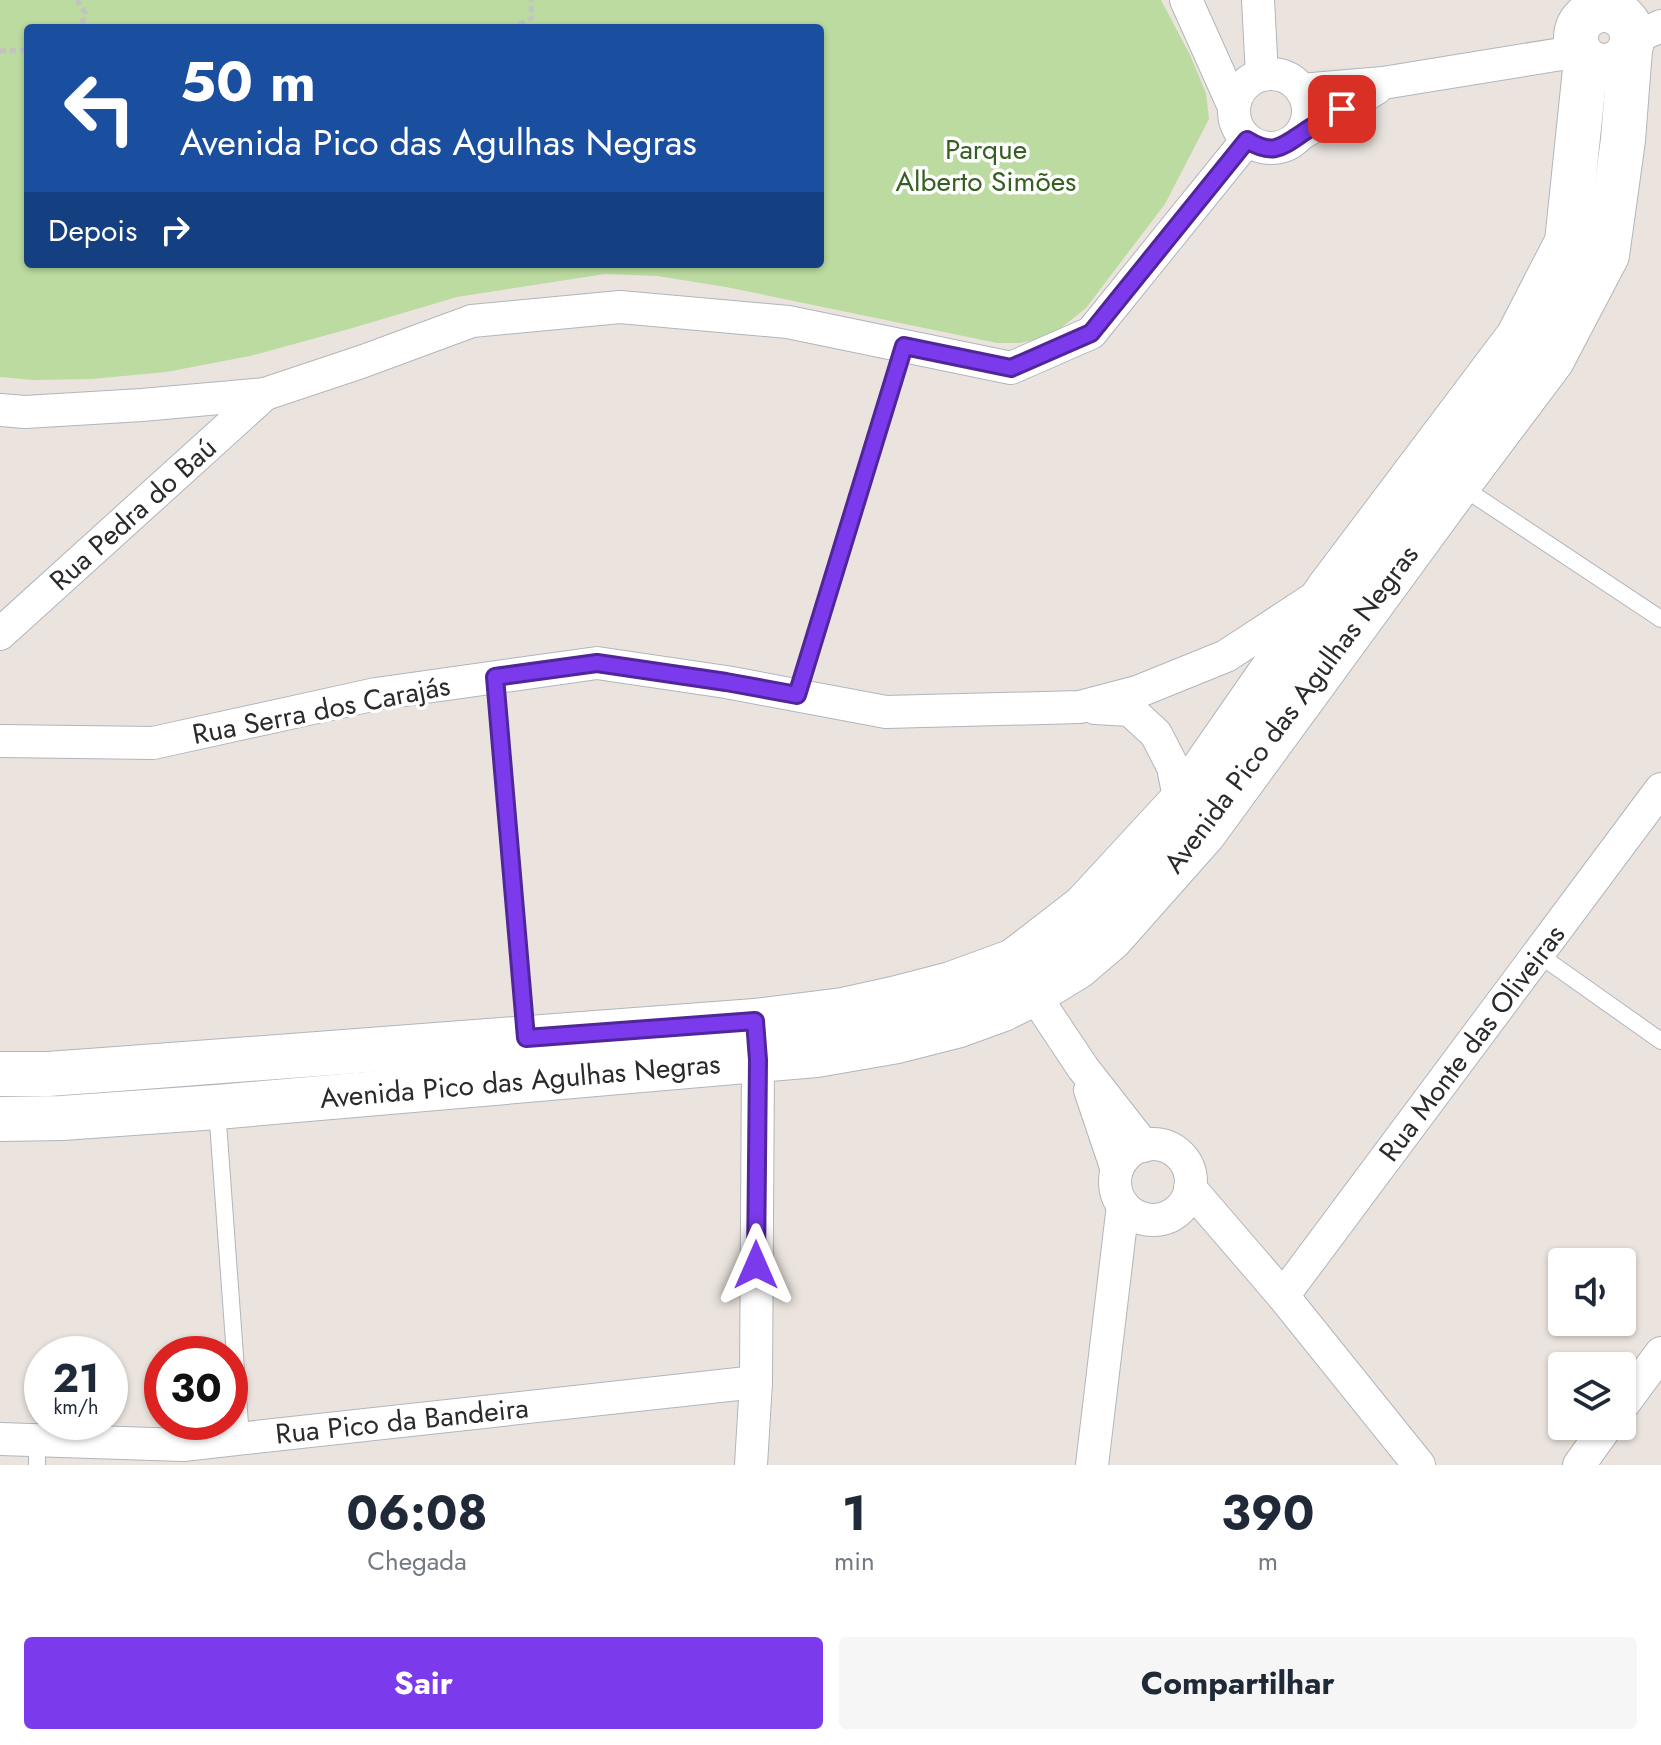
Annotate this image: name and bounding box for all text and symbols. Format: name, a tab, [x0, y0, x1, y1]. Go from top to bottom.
text: 50 m	[180, 41, 316, 122]
icon: left	[48, 56, 152, 160]
pin	[1308, 75, 1376, 143]
icon: arrive	[1320, 87, 1364, 131]
text: Avenida Pico das Agulhas Negras	[180, 116, 697, 168]
park label: Parque Alberto Simões	[896, 129, 1076, 202]
icon: right	[153, 208, 197, 252]
text: Depois	[48, 209, 137, 252]
street label: Rua Pedra do Baú	[40, 428, 226, 600]
street label: Avenida Pico das Agulhas Negras	[1154, 536, 1428, 882]
street label: Rua Serra dos Carajás	[189, 665, 453, 755]
street label: Rua Monte das Oliveiras	[1369, 916, 1575, 1170]
street label: Avenida Pico das Agulhas Negras	[318, 1043, 722, 1119]
position arrow	[714, 1223, 798, 1307]
map controls	[1548, 1248, 1636, 1440]
button: sound	[1548, 1248, 1636, 1336]
speed limit sign: 30	[144, 1336, 248, 1440]
text: 21	[53, 1349, 99, 1407]
button: layers	[1548, 1352, 1636, 1440]
street label: Rua Pico da Bandeira	[273, 1387, 531, 1455]
text: km/h	[53, 1393, 99, 1422]
text: 06:08	[346, 1479, 488, 1548]
text: 1	[842, 1479, 866, 1548]
text: 390	[1221, 1479, 1315, 1548]
text: Chegada	[367, 1542, 467, 1580]
text: min	[834, 1542, 875, 1580]
text: m	[1258, 1542, 1278, 1580]
button: Sair	[24, 1637, 823, 1729]
button: Compartilhar	[839, 1637, 1637, 1729]

